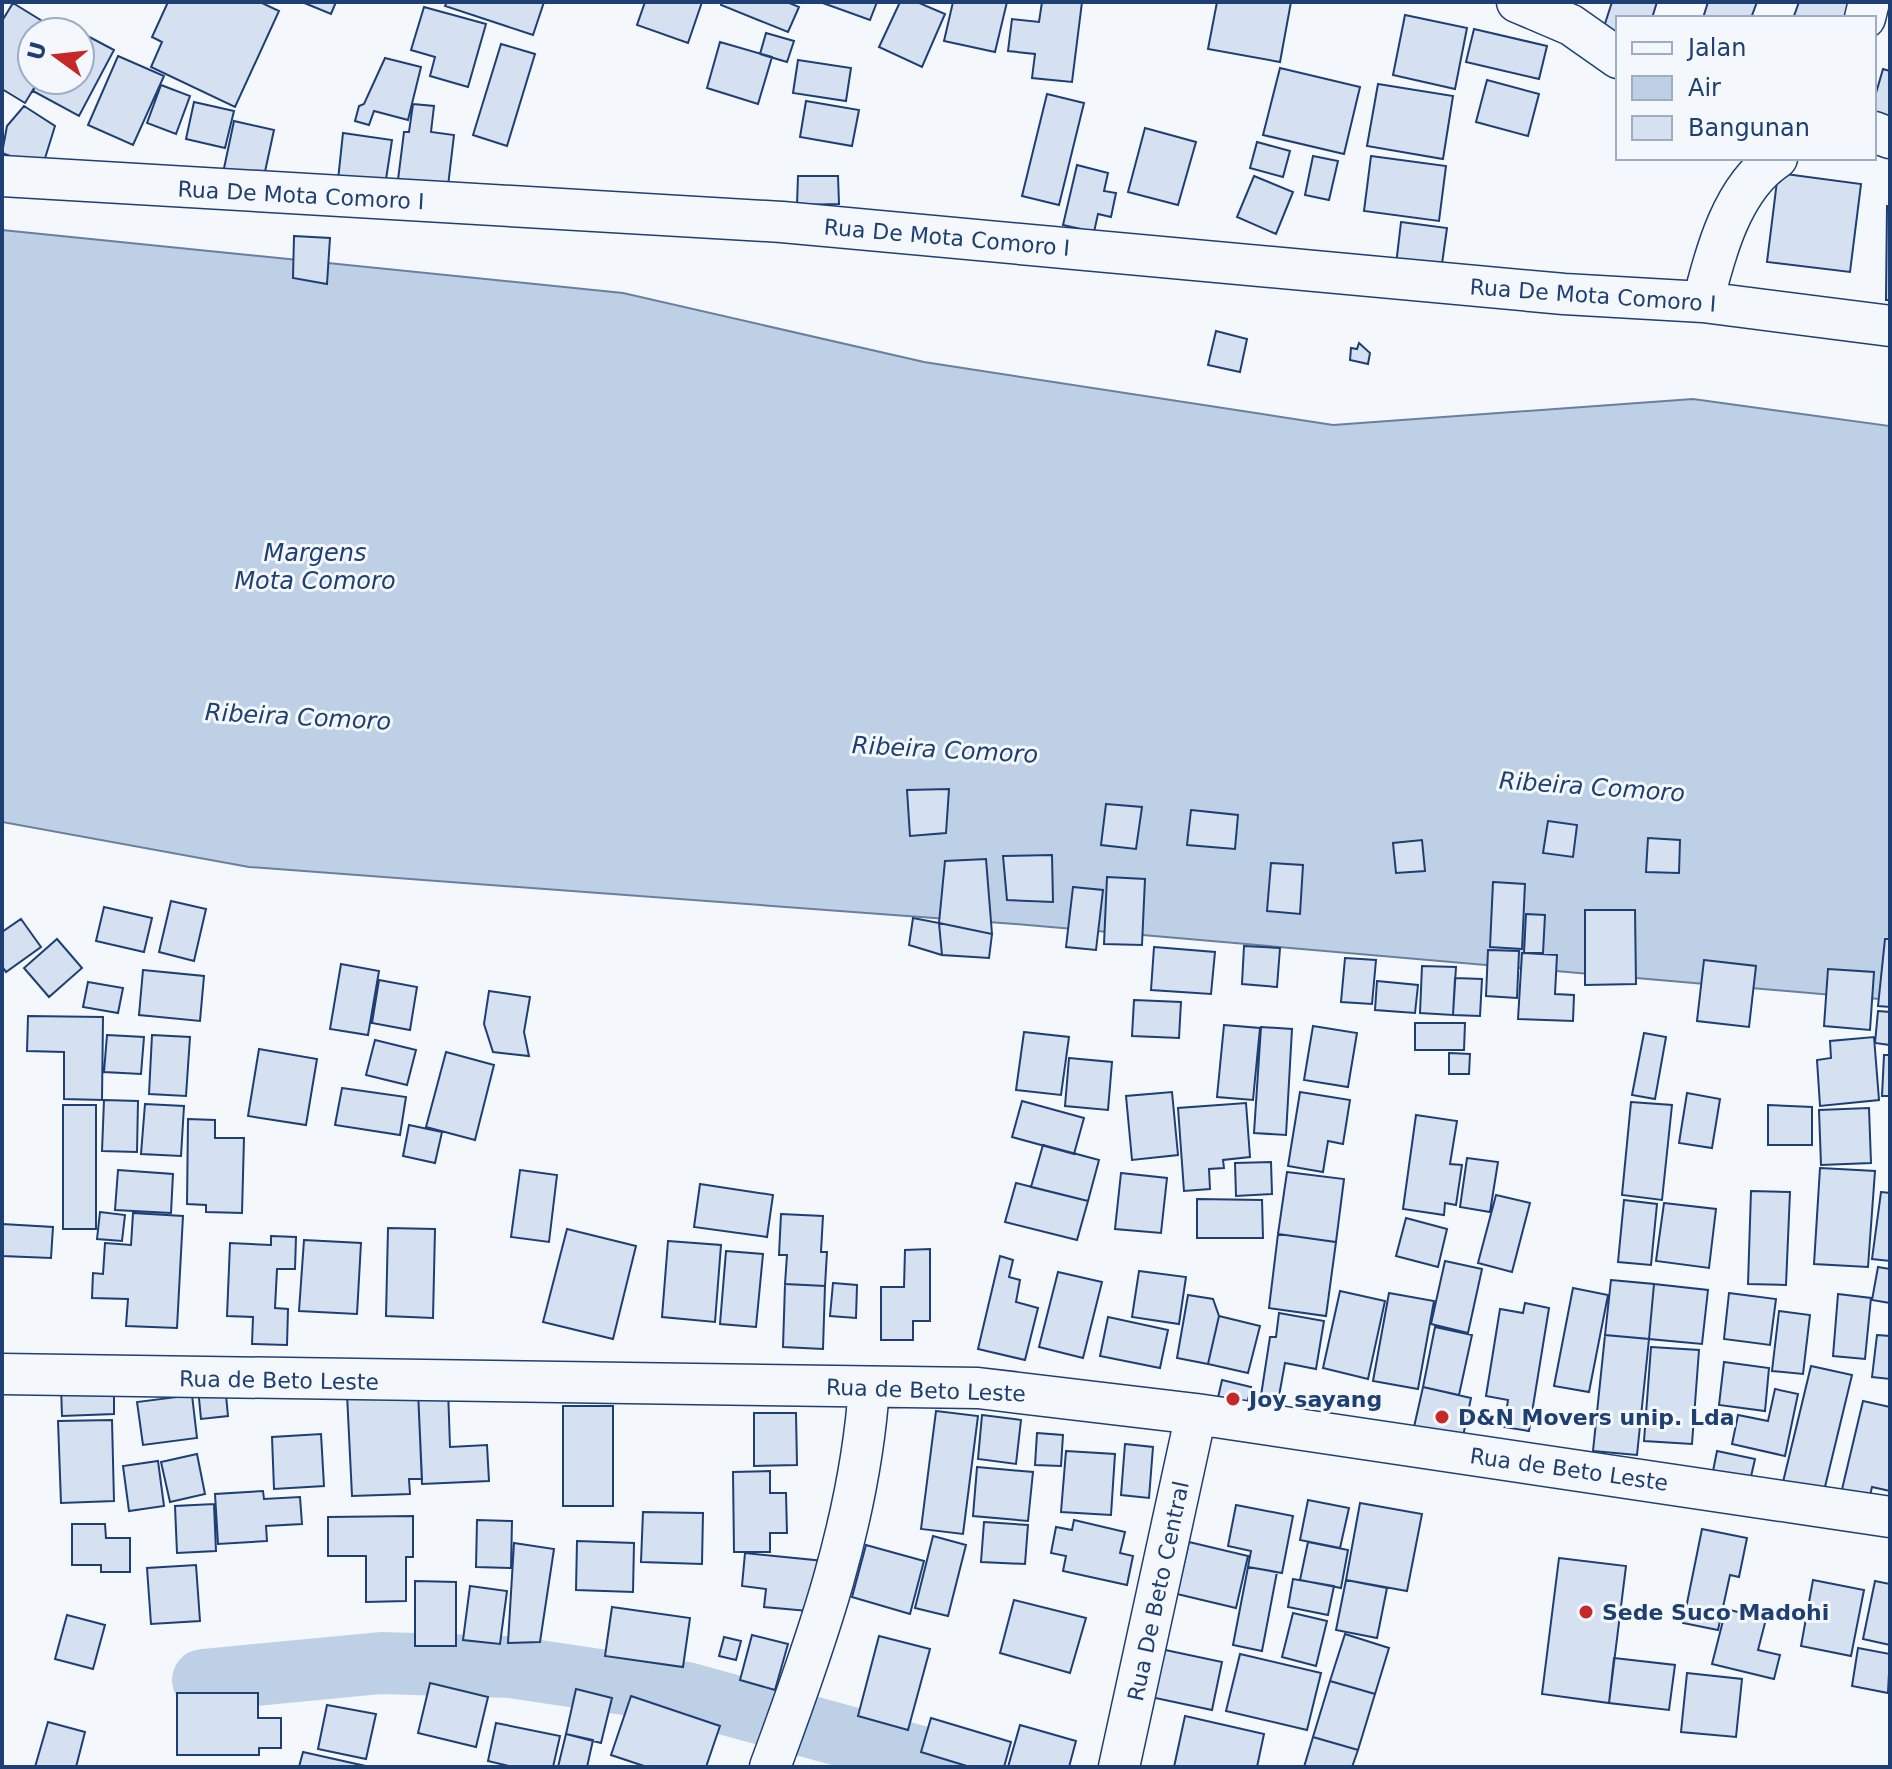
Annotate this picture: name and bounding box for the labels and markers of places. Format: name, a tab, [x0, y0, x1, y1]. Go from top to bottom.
place label: Joy sayang	[1247, 1387, 1382, 1412]
marker: Joy sayang	[1224, 1390, 1242, 1408]
place label: D&N Movers unip. Lda	[1458, 1405, 1735, 1430]
marker: D&N Movers unip. Lda	[1433, 1408, 1451, 1426]
place label: Sede Suco Madohi	[1602, 1600, 1829, 1625]
marker: Sede Suco Madohi	[1577, 1603, 1595, 1621]

